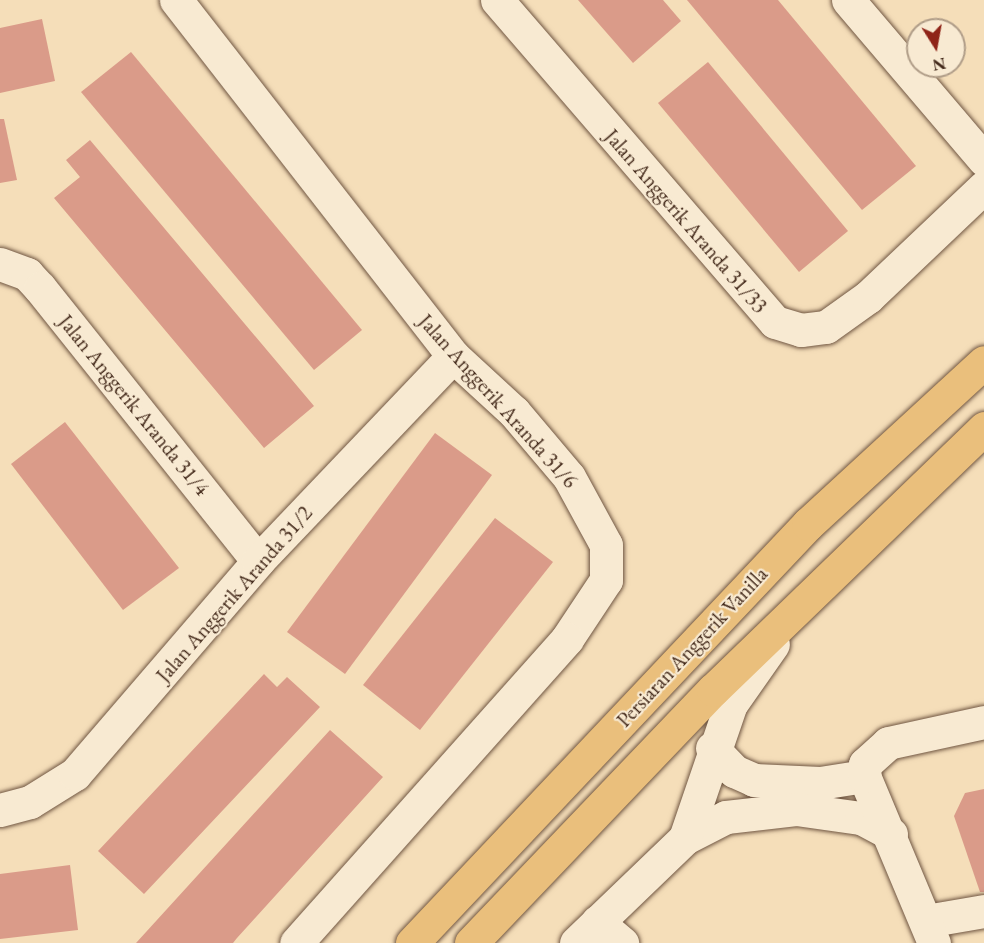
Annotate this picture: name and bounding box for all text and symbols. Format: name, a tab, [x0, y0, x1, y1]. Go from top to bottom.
north arrow	[906, 18, 966, 78]
text: N	[931, 53, 948, 76]
street label: Jalan Anggerik Aranda 31/33	[599, 124, 773, 318]
street label: Jalan Anggerik Aranda 31/6	[413, 309, 583, 493]
street label: Jalan Anggerik Aranda 31/4	[53, 310, 215, 500]
street label: Jalan Anggerik Aranda 31/2	[151, 501, 317, 687]
street label: Persiaran Anggerik Vanilla	[611, 562, 773, 732]

